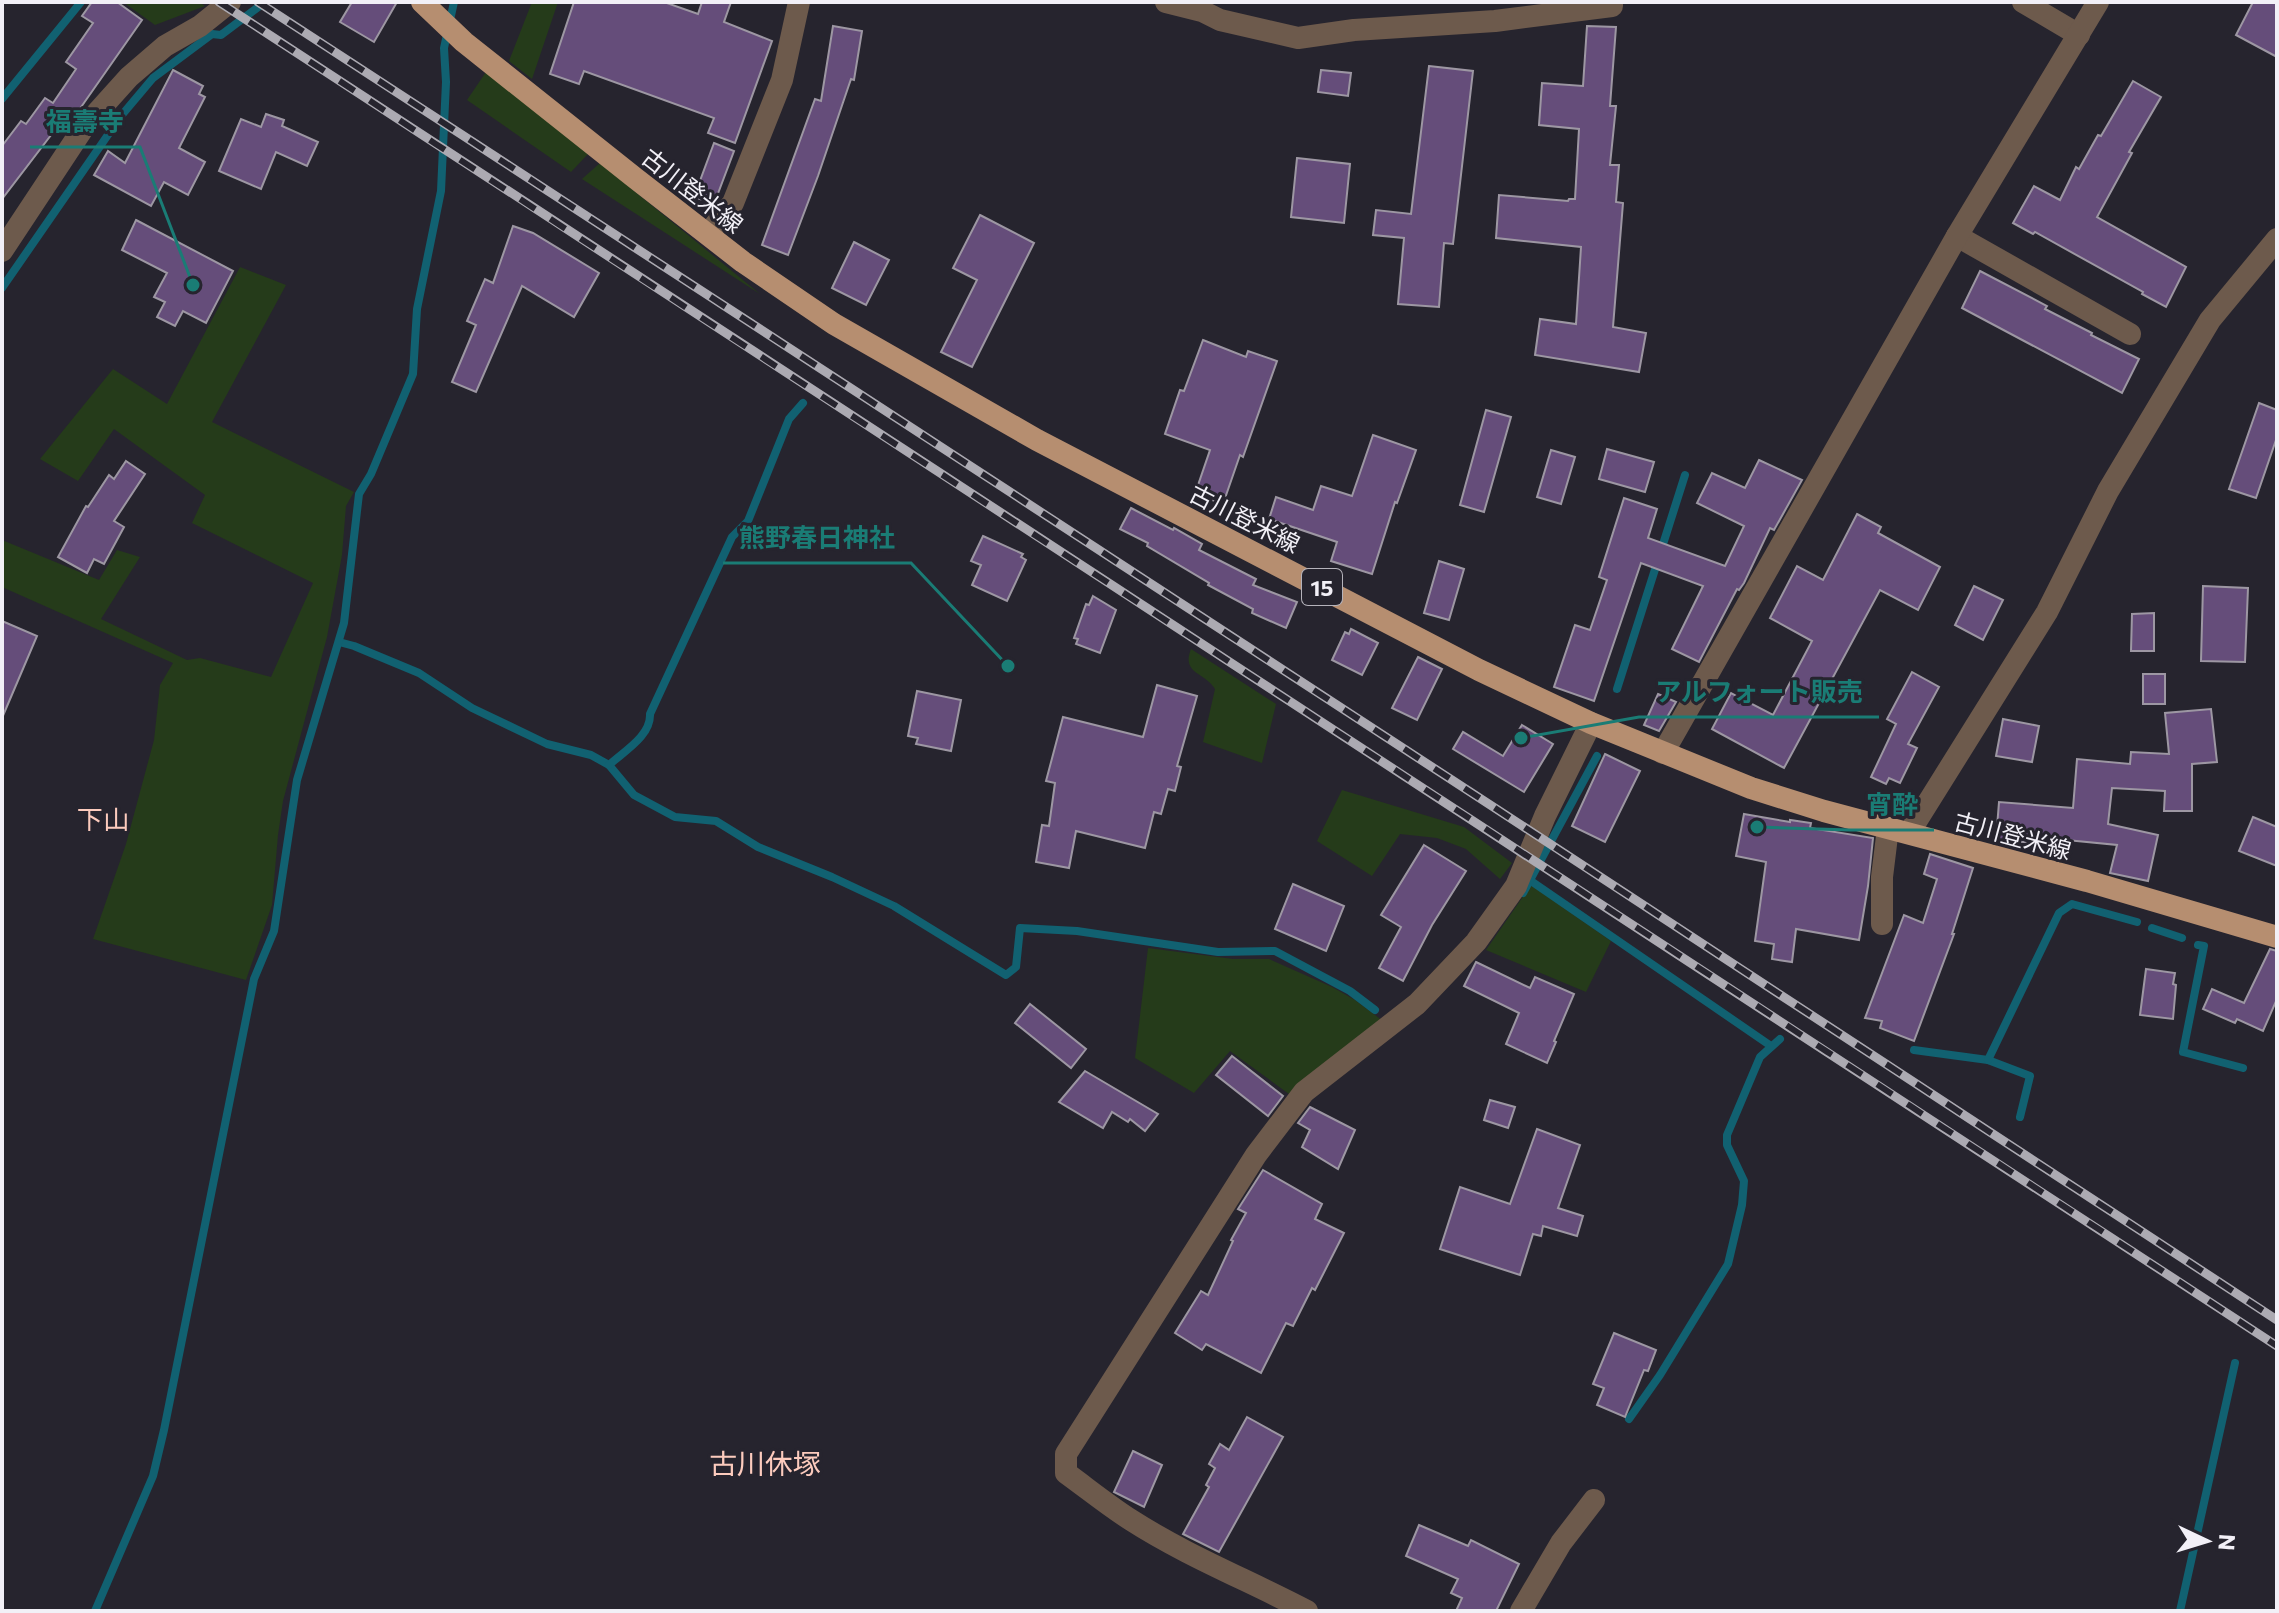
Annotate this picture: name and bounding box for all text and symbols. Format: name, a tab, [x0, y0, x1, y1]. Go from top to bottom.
callout: 福壽寺	[30, 97, 140, 147]
text: 福壽寺	[46, 105, 124, 136]
street label: 古川登米線	[637, 142, 749, 238]
street label: 古川登米線	[1185, 478, 1305, 558]
callout: 熊野春日神社	[723, 513, 911, 563]
text: 熊野春日神社	[739, 521, 895, 552]
road number: 15	[1302, 569, 1342, 605]
callout: アルフォート販売	[1639, 667, 1879, 717]
text: アルフォート販売	[1655, 675, 1863, 706]
callout: 宵酔	[1850, 780, 1934, 830]
text: 宵酔	[1866, 788, 1918, 819]
district label: 下山	[77, 803, 129, 834]
street label: 古川登米線	[1951, 805, 2075, 865]
district label: 古川休塚	[709, 1446, 821, 1480]
north arrow	[2167, 1501, 2247, 1581]
text: N	[2213, 1533, 2241, 1552]

